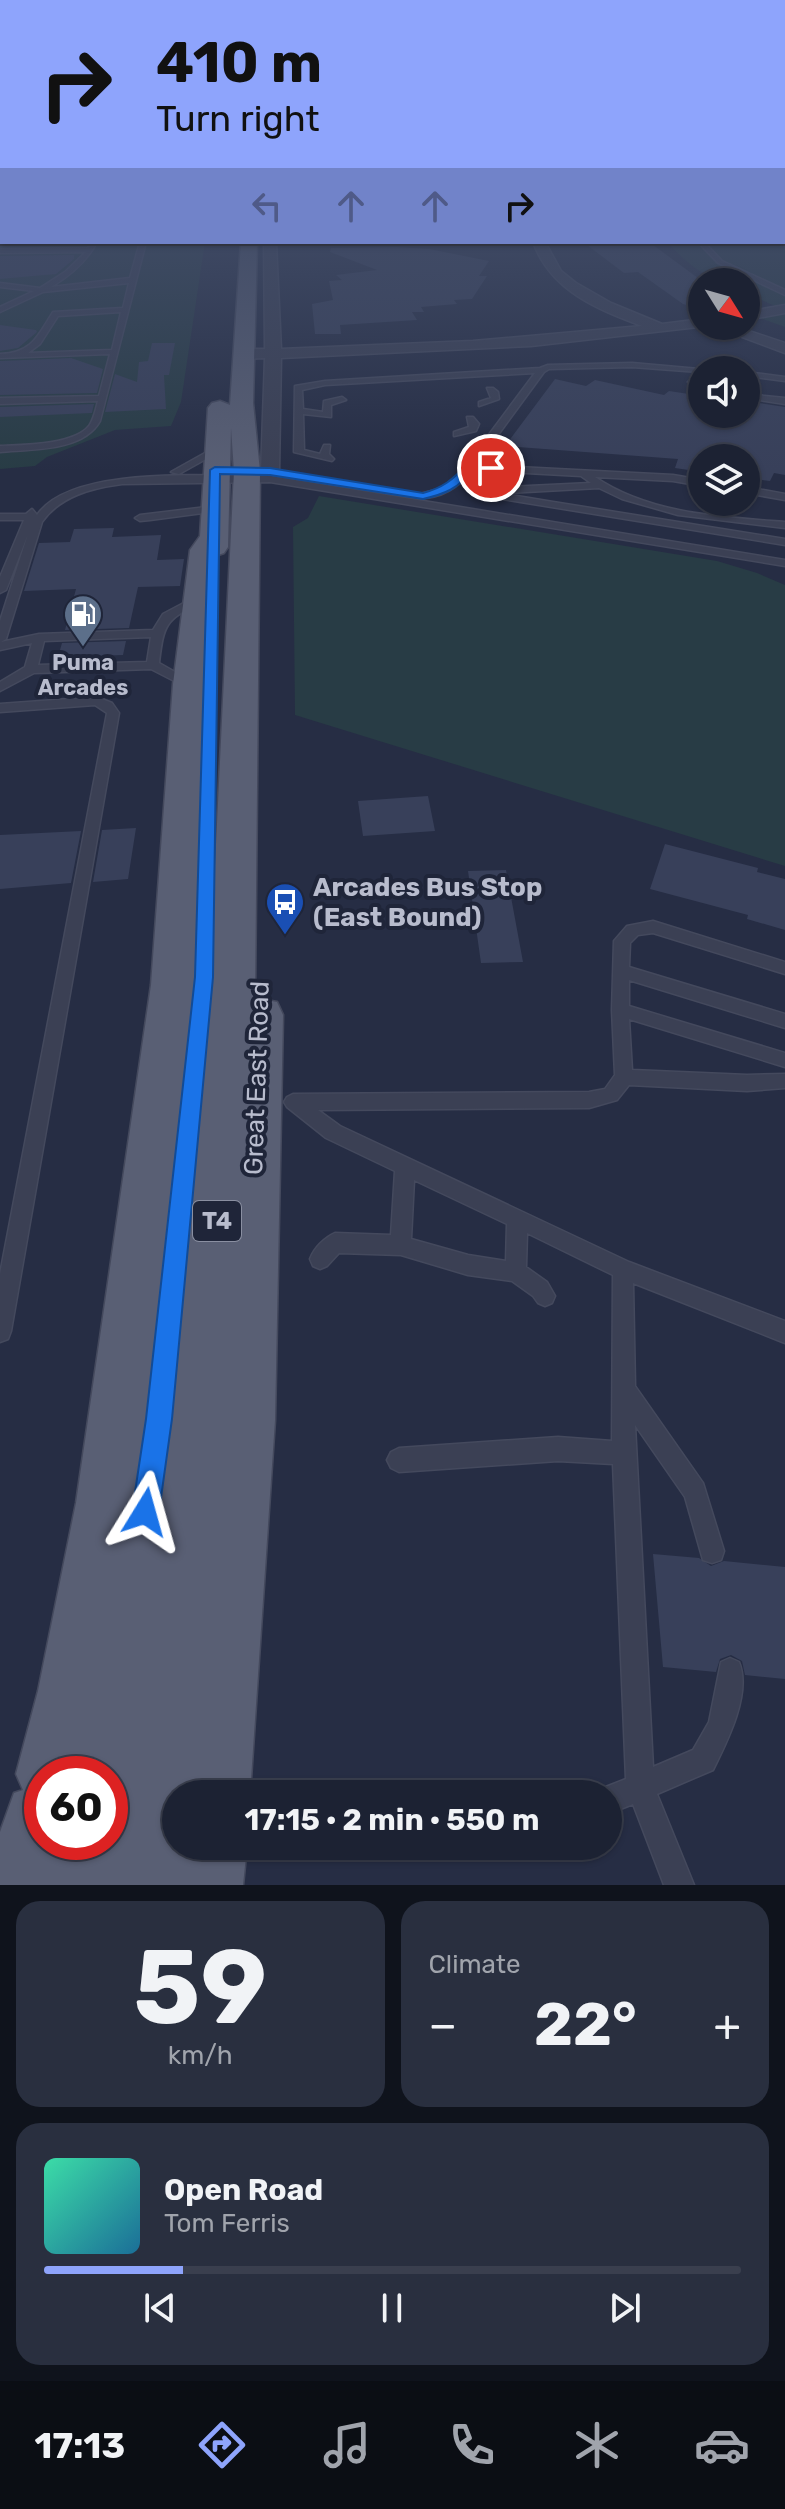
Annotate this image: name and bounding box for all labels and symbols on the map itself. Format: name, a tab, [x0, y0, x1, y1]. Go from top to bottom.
north arrow	[688, 268, 760, 340]
pin	[457, 434, 525, 502]
fuel station icon: Puma Arcades	[62, 593, 104, 648]
place label: Puma Arcades	[38, 649, 128, 701]
place label: Arcades Bus Stop (East Bound)	[313, 872, 542, 933]
bus stop icon: Arcades Bus Stop (East Bound)	[264, 881, 306, 936]
street label: Great East Road	[238, 980, 276, 1176]
road number: T4	[193, 1201, 241, 1241]
position arrow	[103, 1470, 187, 1554]
speed limit sign: 60	[24, 1756, 128, 1860]

